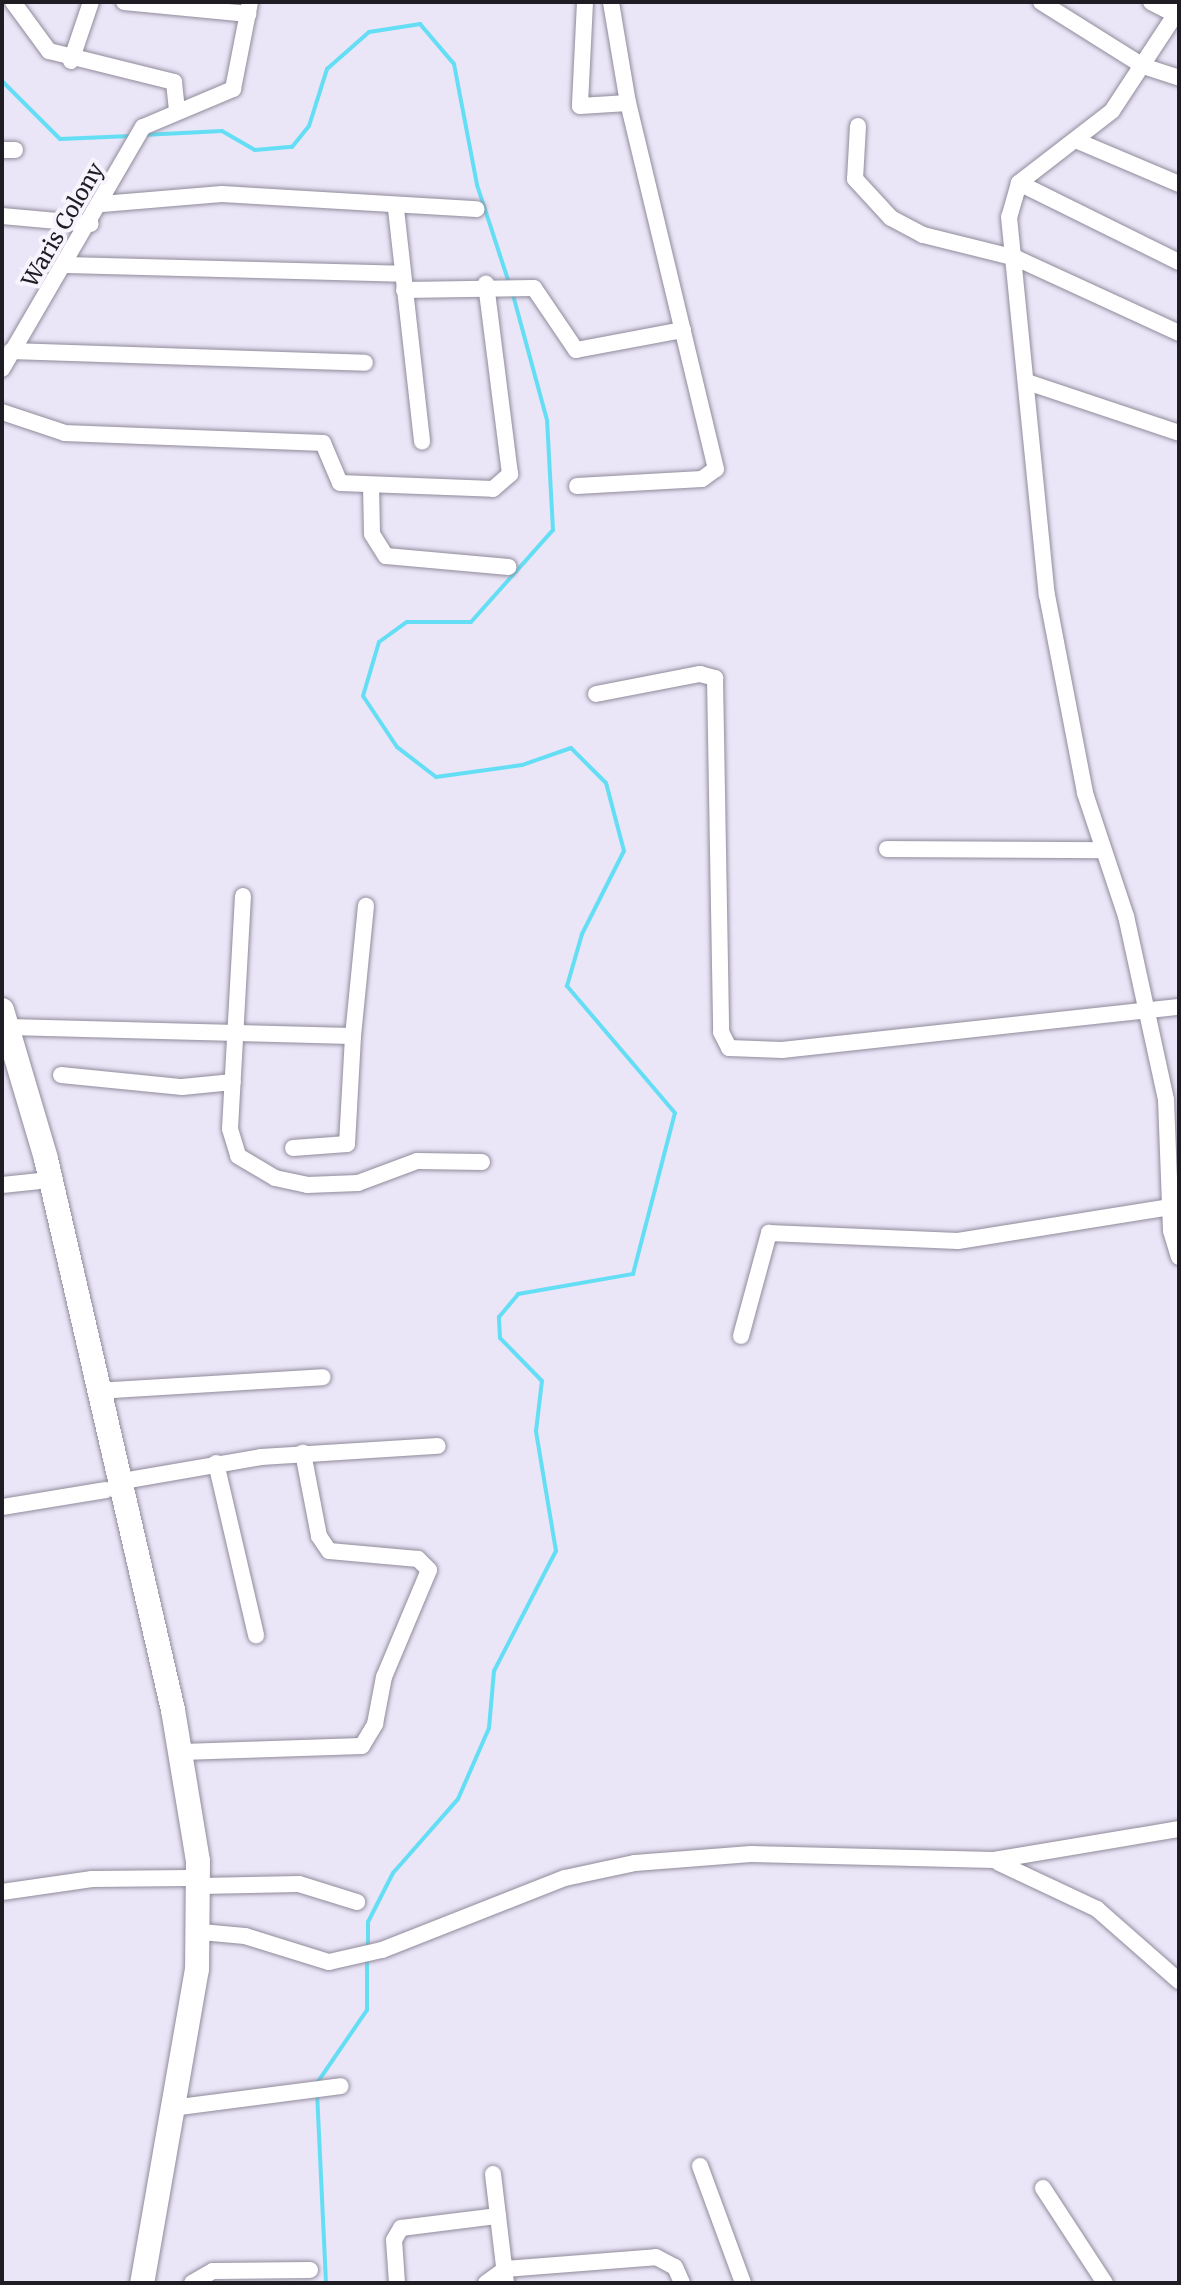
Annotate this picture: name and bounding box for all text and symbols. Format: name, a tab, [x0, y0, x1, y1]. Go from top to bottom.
street label: Waris Colony	[17, 158, 109, 292]

